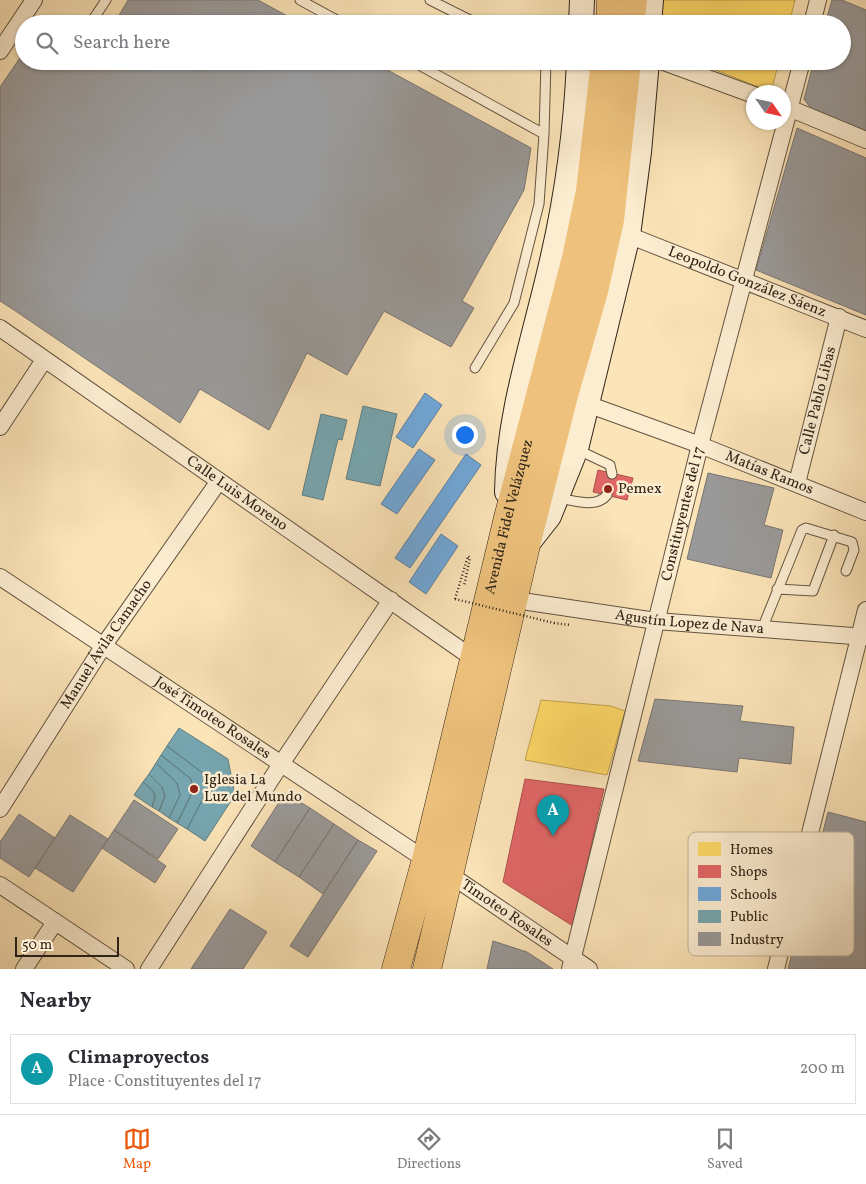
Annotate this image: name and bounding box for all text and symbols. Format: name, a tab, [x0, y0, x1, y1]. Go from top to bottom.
search box	[15, 15, 851, 70]
icon: search	[33, 29, 61, 57]
text: Search here	[73, 30, 170, 56]
north arrow	[746, 85, 791, 130]
street label: Leopoldo González Sáenz	[665, 241, 829, 323]
street label: Calle Pablo Libas	[794, 344, 842, 457]
your location	[452, 422, 478, 448]
street label: Avenida Fidel Velázquez	[480, 437, 539, 597]
street label: Constituyentes del 17	[656, 444, 710, 583]
street label: Matías Ramos	[722, 446, 817, 500]
street label: Calle Luis Moreno	[182, 451, 292, 536]
place label: Pemex	[618, 479, 662, 500]
marker: Pemex	[602, 483, 614, 495]
street label: Manuel Ávila Camacho	[55, 575, 157, 713]
street label: Agustín Lopez de Nava	[613, 605, 765, 640]
street label: José Timoteo Rosales	[150, 672, 275, 764]
place label: Iglesia La Luz del Mundo	[204, 770, 302, 808]
marker: Iglesia La Luz del Mundo	[188, 783, 200, 795]
pin: A	[537, 795, 569, 836]
legend	[688, 832, 854, 956]
text: Homes	[730, 841, 773, 860]
text: Shops	[730, 863, 768, 882]
street label: Timoteo Rosales	[457, 875, 557, 952]
text: Schools	[730, 886, 777, 905]
text: Public	[730, 908, 768, 927]
text: Industry	[730, 931, 784, 950]
scale bar	[15, 934, 119, 957]
text: 50 m	[22, 936, 52, 955]
text: Nearby	[20, 987, 91, 1016]
text: Climaproyectos	[68, 1045, 209, 1071]
text: A	[31, 1058, 43, 1080]
text: 200 m	[800, 1058, 845, 1080]
text: Place · Constituyentes del 17	[68, 1071, 262, 1093]
tab: Map	[123, 1125, 151, 1174]
tab: Directions	[397, 1125, 461, 1174]
tab: Saved	[707, 1125, 743, 1174]

